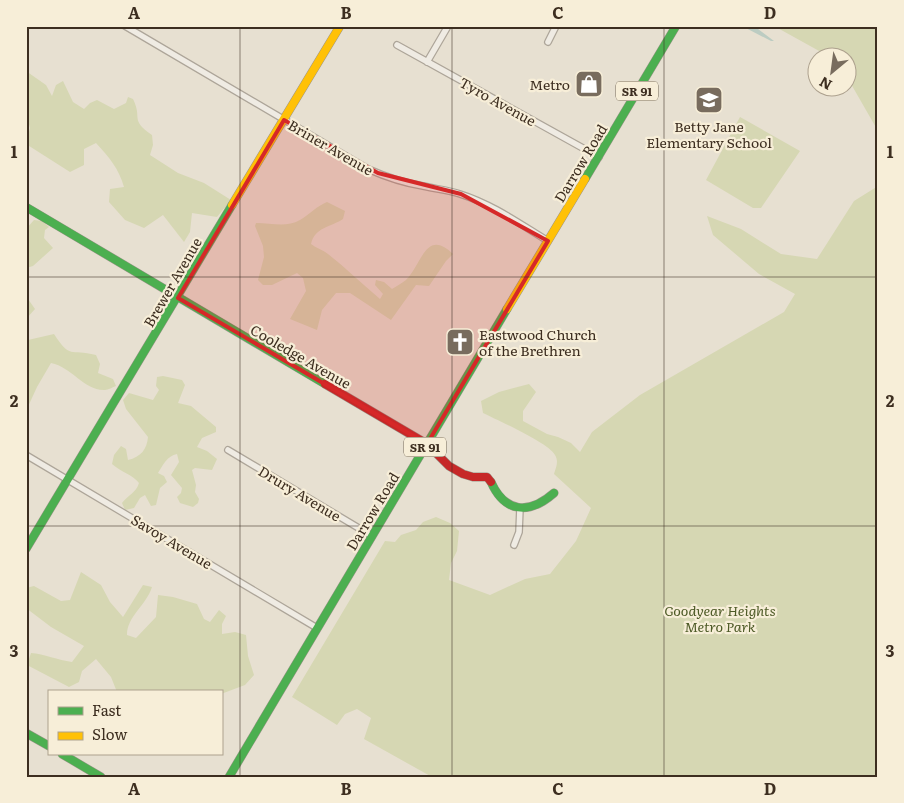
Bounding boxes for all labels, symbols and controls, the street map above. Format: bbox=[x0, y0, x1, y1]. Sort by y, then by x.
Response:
text: A bbox=[128, 0, 140, 24]
text: B bbox=[340, 0, 352, 24]
text: C bbox=[552, 0, 564, 24]
text: D bbox=[764, 0, 776, 24]
north arrow bbox=[806, 48, 856, 98]
shop icon: Metro bbox=[574, 69, 604, 99]
street label: Tyro Avenue bbox=[456, 72, 540, 130]
text: N bbox=[815, 73, 835, 96]
place label: Metro bbox=[529, 74, 570, 94]
road number: SR 91 bbox=[616, 82, 658, 100]
school or university icon: Betty Jane Elementary School bbox=[694, 85, 724, 115]
street label: Briner Avenue bbox=[285, 114, 377, 180]
place label: Betty Jane Elementary School bbox=[646, 116, 772, 152]
street label: Darrow Road bbox=[549, 120, 611, 206]
text: 1 bbox=[11, 139, 18, 163]
text: 1 bbox=[887, 139, 894, 163]
street label: Brewer Avenue bbox=[138, 234, 206, 330]
street label: Cooledge Avenue bbox=[247, 319, 355, 393]
place label: Eastwood Church of the Brethren bbox=[479, 324, 597, 360]
church icon: Eastwood Church of the Brethren bbox=[445, 327, 475, 357]
text: 2 bbox=[10, 388, 19, 412]
text: 2 bbox=[886, 388, 895, 412]
road number: SR 91 bbox=[404, 438, 446, 457]
street label: Drury Avenue bbox=[255, 461, 345, 525]
street label: Darrow Road bbox=[341, 468, 403, 554]
street label: Savoy Avenue bbox=[128, 509, 216, 573]
park label: Goodyear Heights Metro Park bbox=[664, 600, 776, 636]
text: 3 bbox=[10, 638, 19, 662]
text: 3 bbox=[886, 638, 895, 662]
legend bbox=[48, 690, 222, 756]
text: Fast bbox=[92, 698, 121, 721]
text: Slow bbox=[92, 722, 127, 745]
text: A bbox=[128, 776, 140, 800]
text: B bbox=[340, 776, 352, 800]
text: C bbox=[552, 776, 564, 800]
text: D bbox=[764, 776, 776, 800]

